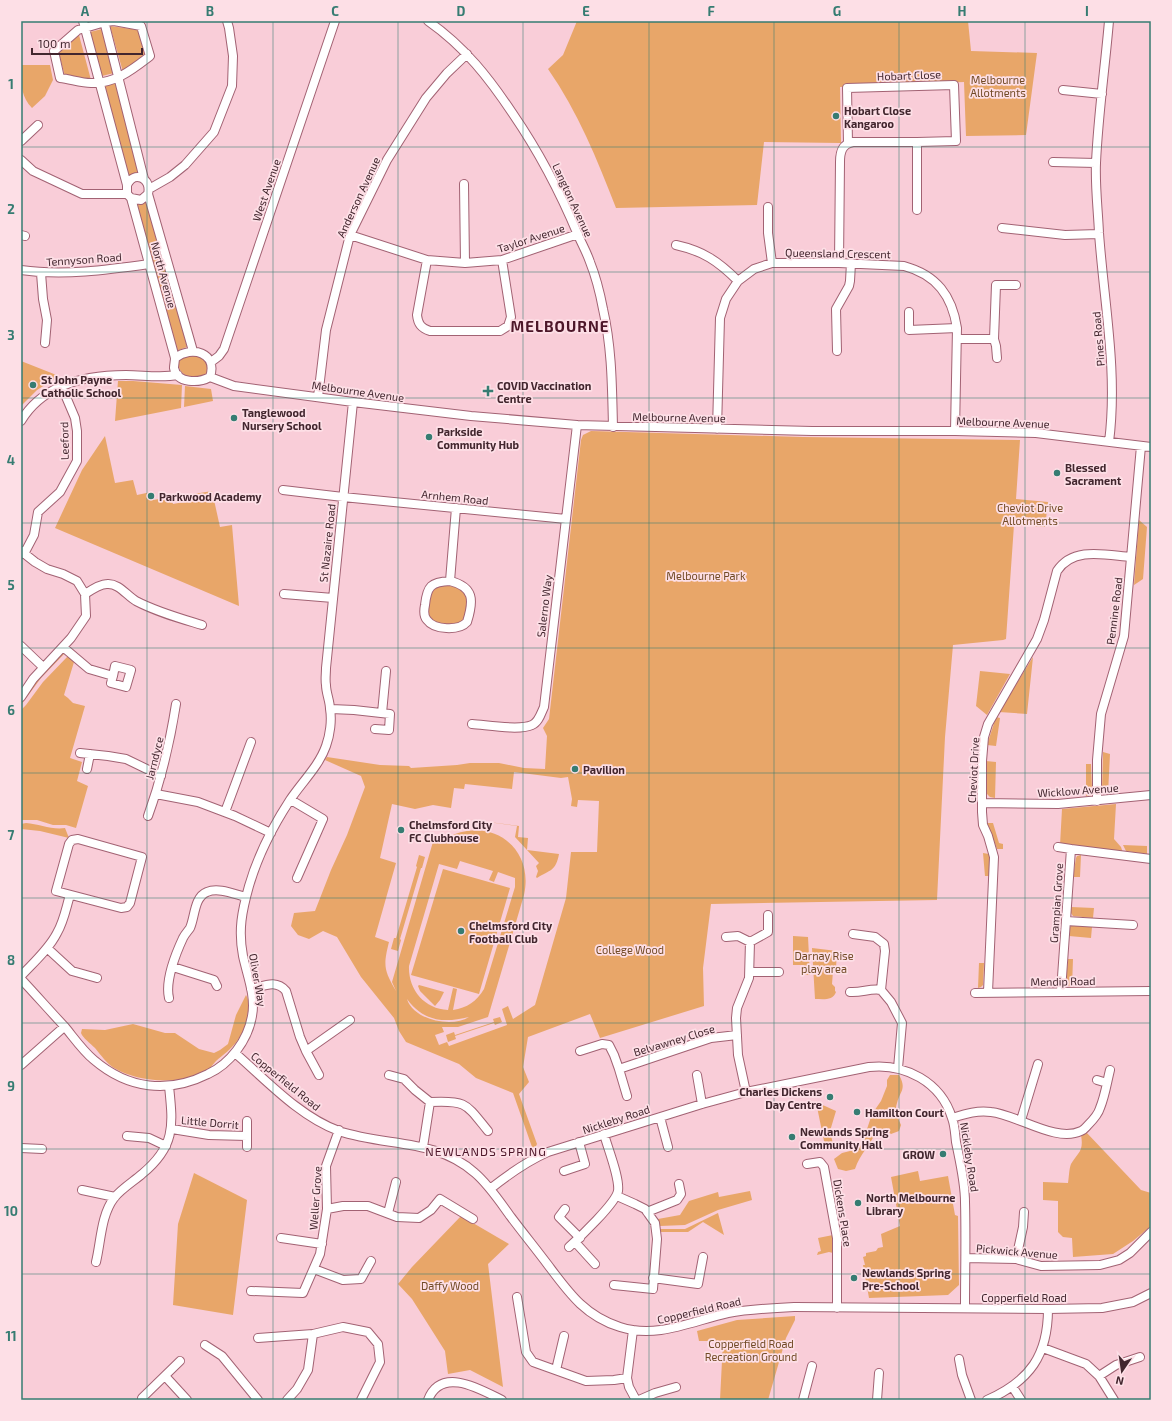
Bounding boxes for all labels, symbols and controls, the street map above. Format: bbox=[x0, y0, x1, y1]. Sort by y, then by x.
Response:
text: A bbox=[81, 3, 90, 19]
text: B bbox=[206, 3, 214, 19]
text: C bbox=[331, 3, 339, 19]
text: D bbox=[457, 3, 466, 19]
text: E bbox=[582, 3, 590, 19]
text: F bbox=[707, 3, 715, 19]
text: G bbox=[833, 3, 841, 19]
text: H bbox=[958, 3, 967, 19]
text: I bbox=[1085, 3, 1089, 19]
scale bar bbox=[32, 30, 142, 56]
text: 100 m bbox=[38, 36, 70, 50]
street label: Hobart Close bbox=[877, 67, 941, 83]
park label: Melbourne Allotments bbox=[970, 73, 1026, 99]
text: 1 bbox=[8, 76, 14, 92]
place label: Hobart Close Kangaroo bbox=[844, 104, 911, 130]
marker: Hobart Close Kangaroo bbox=[831, 111, 841, 121]
street label: Anderson Avenue bbox=[334, 155, 382, 239]
street label: West Avenue bbox=[249, 157, 283, 223]
street label: Langton Avenue bbox=[550, 161, 596, 239]
text: 2 bbox=[7, 201, 15, 217]
street label: Taylor Avenue bbox=[496, 221, 566, 255]
street label: North Avenue bbox=[149, 240, 179, 310]
street label: Queensland Crescent bbox=[785, 246, 891, 261]
street label: Tennyson Road bbox=[46, 250, 122, 268]
street label: Pines Road bbox=[1089, 311, 1107, 367]
district label: MELBOURNE bbox=[511, 317, 609, 335]
text: 3 bbox=[7, 327, 15, 343]
place label: St John Payne Catholic School bbox=[41, 373, 122, 399]
street label: Melbourne Avenue bbox=[311, 378, 405, 404]
place label: COVID Vaccination Centre bbox=[497, 379, 591, 405]
marker: St John Payne Catholic School bbox=[28, 380, 38, 390]
marker: COVID Vaccination Centre bbox=[482, 385, 494, 397]
place label: Tanglewood Nursery School bbox=[242, 406, 322, 433]
street label: Melbourne Avenue bbox=[632, 410, 726, 424]
marker: Tanglewood Nursery School bbox=[229, 413, 239, 423]
street label: Melbourne Avenue bbox=[956, 414, 1050, 430]
street label: Leeford bbox=[57, 422, 71, 460]
place label: Parkside Community Hub bbox=[437, 425, 520, 452]
marker: Parkside Community Hub bbox=[424, 432, 434, 442]
text: 4 bbox=[7, 452, 15, 468]
place label: Blessed Sacrament bbox=[1065, 461, 1122, 487]
marker: Blessed Sacrament bbox=[1052, 468, 1062, 478]
street label: Arnhem Road bbox=[421, 487, 489, 507]
place label: Parkwood Academy bbox=[159, 490, 262, 504]
marker: Parkwood Academy bbox=[146, 491, 156, 501]
park label: Cheviot Drive Allotments bbox=[997, 501, 1063, 527]
street label: St Nazaire Road bbox=[316, 503, 338, 583]
park label: Melbourne Park bbox=[666, 569, 746, 582]
street label: Salerno Way bbox=[534, 574, 554, 638]
street label: Pennine Road bbox=[1103, 576, 1125, 646]
text: 5 bbox=[7, 577, 15, 593]
text: 6 bbox=[7, 702, 15, 718]
street label: Jarndyce bbox=[142, 735, 166, 781]
street label: Cheviot Drive bbox=[965, 737, 981, 803]
place label: Pavilion bbox=[583, 763, 625, 776]
marker: Pavilion bbox=[570, 764, 580, 774]
street label: Wicklow Avenue bbox=[1037, 781, 1119, 799]
place label: Chelmsford City FC Clubhouse bbox=[409, 818, 493, 844]
marker: Chelmsford City FC Clubhouse bbox=[396, 825, 406, 835]
text: 7 bbox=[8, 827, 15, 843]
street label: Grampian Grove bbox=[1047, 863, 1065, 943]
place label: Chelmsford City Football Club bbox=[469, 919, 553, 945]
marker: Chelmsford City Football Club bbox=[456, 926, 466, 936]
park label: College Wood bbox=[596, 943, 664, 956]
park label: Darnay Rise play area bbox=[794, 949, 854, 975]
text: 8 bbox=[7, 952, 15, 968]
street label: Oliver Way bbox=[247, 952, 269, 1008]
street label: Mendip Road bbox=[1030, 974, 1096, 988]
street label: Belvawney Close bbox=[632, 1021, 716, 1059]
street label: Copperfield Road bbox=[249, 1049, 323, 1113]
text: 9 bbox=[7, 1078, 15, 1094]
place label: Charles Dickens Day Centre bbox=[739, 1085, 822, 1112]
marker: Charles Dickens Day Centre bbox=[825, 1092, 835, 1102]
street label: Nickleby Road bbox=[581, 1102, 651, 1136]
place label: Hamilton Court bbox=[865, 1106, 944, 1119]
marker: Hamilton Court bbox=[852, 1107, 862, 1117]
street label: Little Dorrit bbox=[181, 1113, 239, 1131]
street label: Nickleby Road bbox=[958, 1121, 982, 1193]
place label: Newlands Spring Community Hall bbox=[800, 1125, 889, 1152]
marker: Newlands Spring Community Hall bbox=[787, 1132, 797, 1142]
district label: NEWLANDS SPRING bbox=[425, 1144, 547, 1158]
place label: GROW bbox=[903, 1148, 935, 1161]
marker: GROW bbox=[938, 1149, 948, 1159]
street label: Weller Grove bbox=[306, 1165, 324, 1231]
street label: Dickens Place bbox=[831, 1178, 855, 1248]
place label: North Melbourne Library bbox=[866, 1191, 956, 1218]
marker: North Melbourne Library bbox=[853, 1198, 863, 1208]
text: 10 bbox=[4, 1203, 18, 1219]
street label: Pickwick Avenue bbox=[976, 1241, 1058, 1261]
place label: Newlands Spring Pre-School bbox=[862, 1266, 951, 1292]
marker: Newlands Spring Pre-School bbox=[849, 1273, 859, 1283]
park label: Daffy Wood bbox=[421, 1279, 479, 1292]
street label: Copperfield Road bbox=[981, 1291, 1067, 1304]
street label: Copperfield Road bbox=[656, 1294, 742, 1326]
text: 11 bbox=[5, 1328, 17, 1344]
park label: Copperfield Road Recreation Ground bbox=[705, 1337, 797, 1363]
north arrow bbox=[1102, 1351, 1142, 1391]
text: N bbox=[1114, 1374, 1125, 1388]

